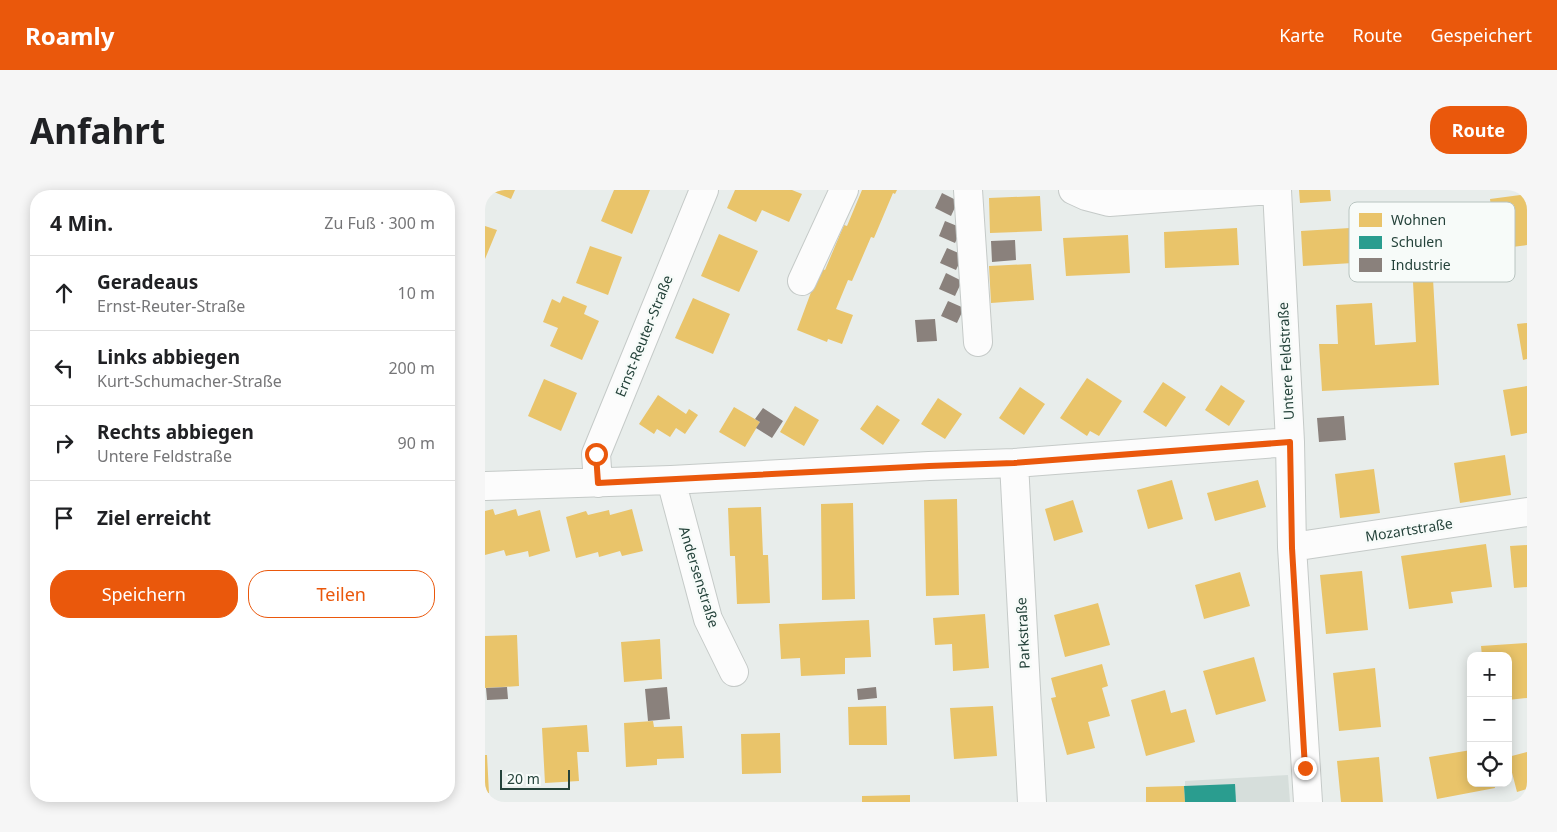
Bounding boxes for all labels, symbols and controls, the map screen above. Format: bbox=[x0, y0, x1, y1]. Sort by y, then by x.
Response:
text: Roamly bbox=[25, 19, 114, 52]
text: Karte bbox=[1279, 23, 1325, 47]
text: Route bbox=[1353, 23, 1402, 47]
text: Gespeichert bbox=[1430, 23, 1532, 47]
button: Route bbox=[1430, 106, 1527, 154]
text: Anfahrt bbox=[30, 107, 165, 154]
legend bbox=[1349, 202, 1515, 282]
text: 4 Min. bbox=[50, 209, 113, 237]
text: Wohnen bbox=[1391, 210, 1446, 229]
text: Zu Fuß · 300 m bbox=[324, 212, 435, 234]
text: Schulen bbox=[1391, 232, 1443, 251]
text: Industrie bbox=[1391, 255, 1451, 274]
text: Geradeaus bbox=[97, 269, 198, 295]
street label: Ernst-Reuter-Straße bbox=[610, 272, 677, 400]
icon: ahead bbox=[50, 279, 78, 307]
text: 10 m bbox=[398, 282, 435, 304]
text: Ernst-Reuter-Straße bbox=[97, 295, 245, 317]
street label: Untere Feldstraße bbox=[1273, 301, 1298, 420]
text: Links abbiegen bbox=[97, 344, 240, 370]
icon: left bbox=[50, 354, 78, 382]
text: 200 m bbox=[388, 357, 435, 379]
text: Kurt-Schumacher-Straße bbox=[97, 370, 282, 392]
text: Rechts abbiegen bbox=[97, 419, 254, 445]
icon: right bbox=[50, 429, 78, 457]
text: 90 m bbox=[398, 432, 435, 454]
route start bbox=[585, 443, 608, 466]
text: Untere Feldstraße bbox=[97, 445, 232, 467]
icon: arrive bbox=[50, 504, 78, 532]
text: Ziel erreicht bbox=[97, 505, 211, 531]
street label: Mozartstraße bbox=[1364, 513, 1454, 546]
street label: Andersenstraße bbox=[675, 524, 724, 630]
button: Speichern bbox=[50, 570, 238, 618]
button: Teilen bbox=[248, 570, 435, 618]
street label: Parkstraße bbox=[1011, 597, 1034, 669]
map controls bbox=[1467, 652, 1512, 787]
button: + bbox=[1467, 652, 1512, 697]
button: − bbox=[1467, 697, 1512, 742]
button: locate bbox=[1467, 742, 1512, 787]
route end bbox=[1294, 757, 1317, 780]
scale bar bbox=[500, 767, 570, 790]
text: 20 m bbox=[507, 769, 540, 788]

